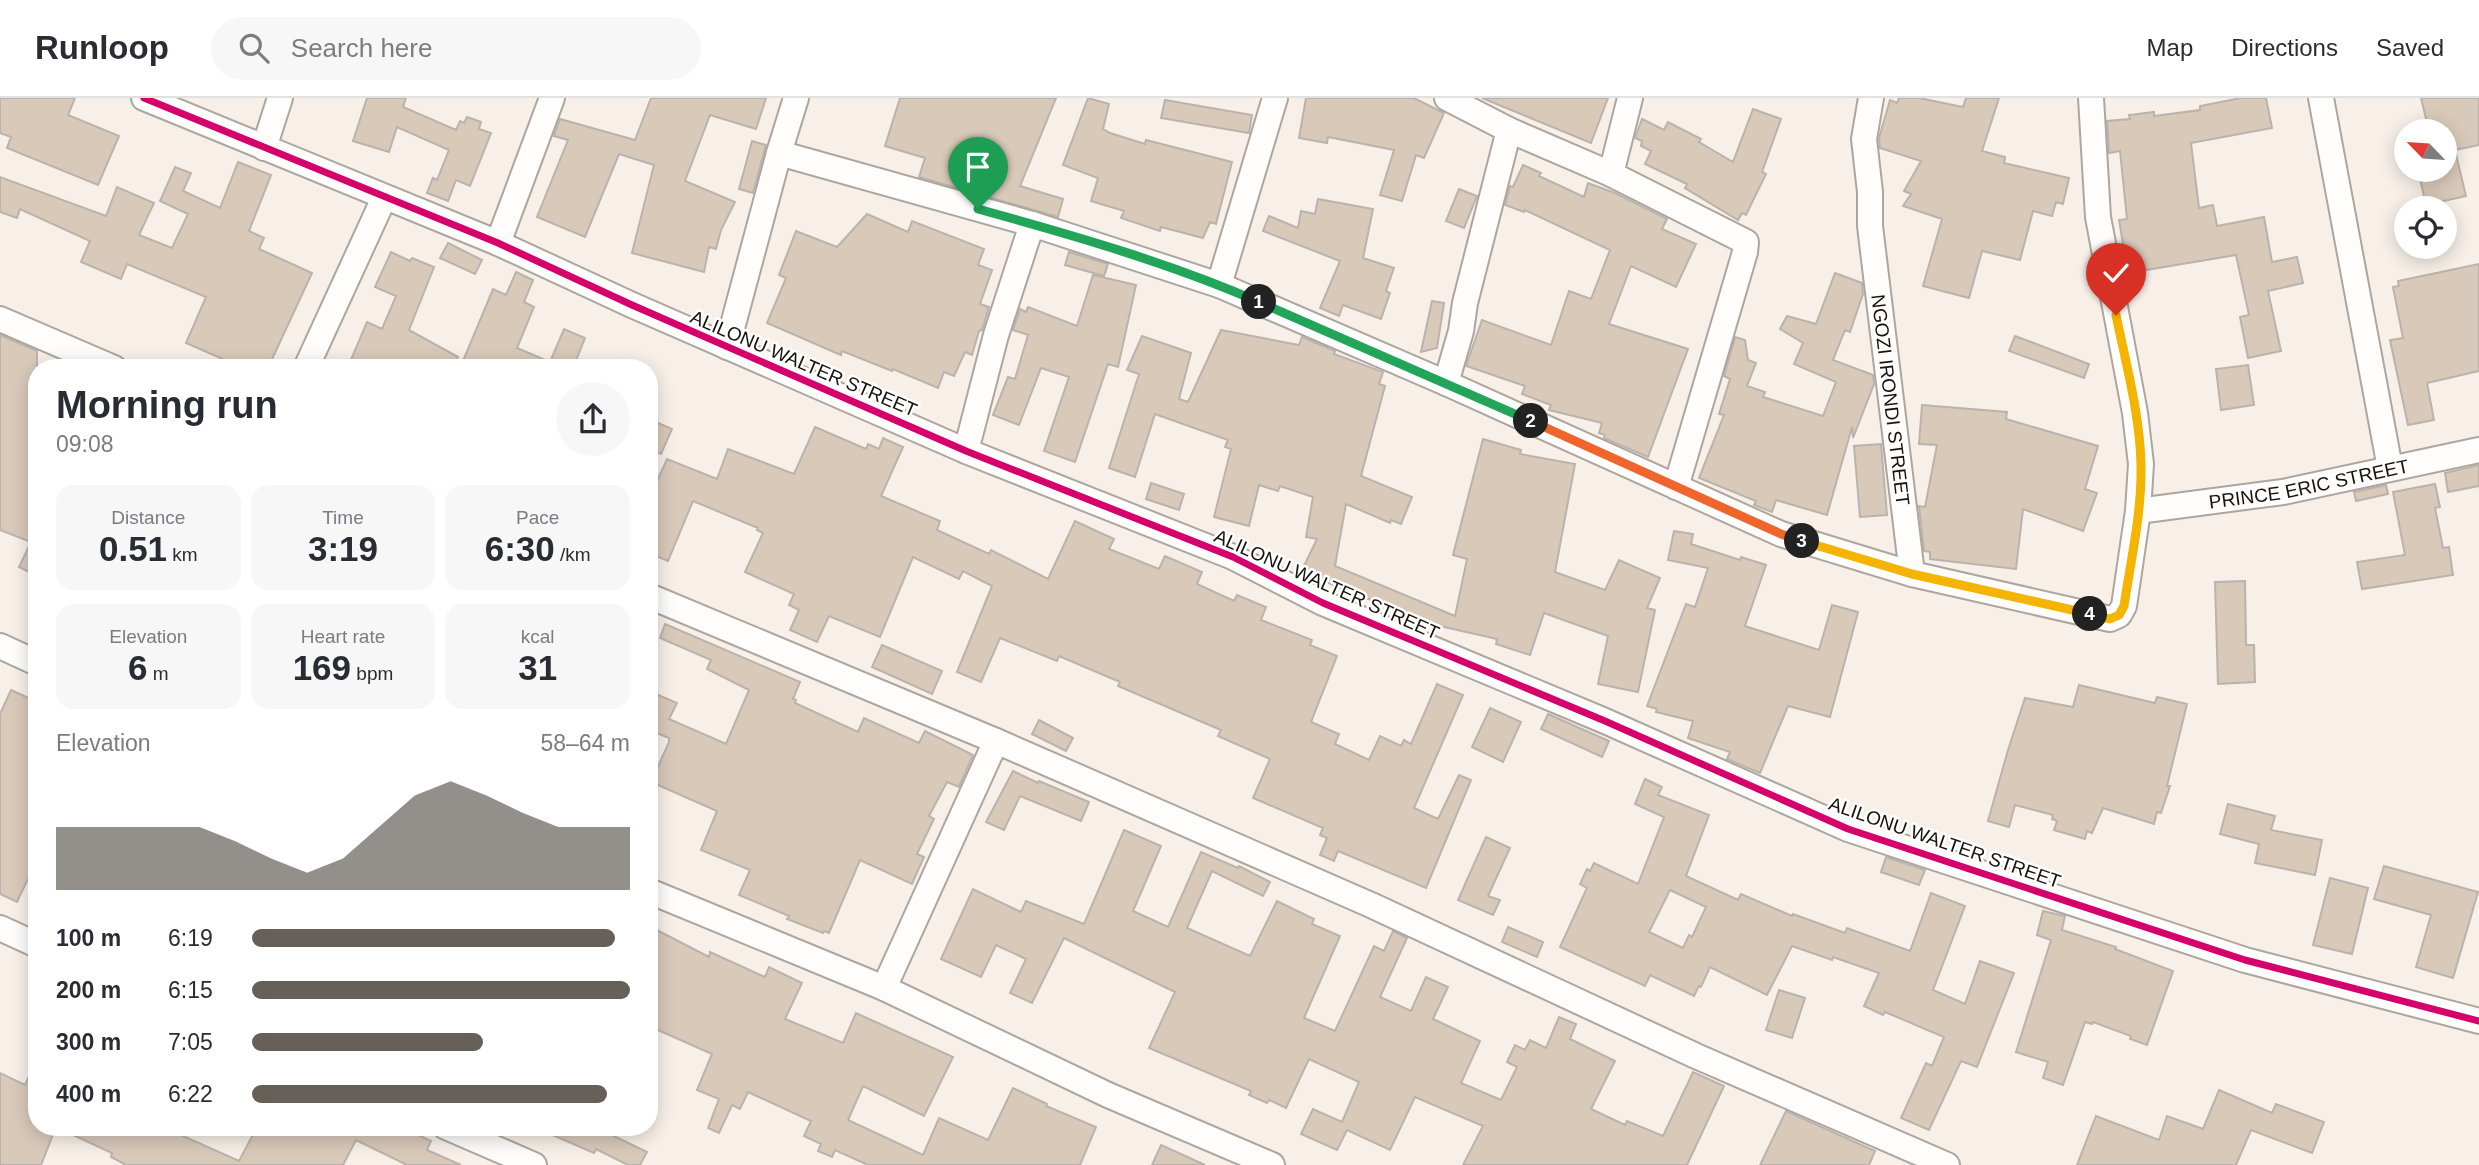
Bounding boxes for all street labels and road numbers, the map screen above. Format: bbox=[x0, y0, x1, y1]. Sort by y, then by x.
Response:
street label: NGOZI IRONDI STREET bbox=[1867, 293, 1914, 507]
street label: ALILONU WALTER STREET bbox=[687, 306, 921, 421]
street label: PRINCE ERIC STREET bbox=[2208, 455, 2411, 513]
street label: ALILONU WALTER STREET bbox=[1211, 525, 1443, 644]
street label: ALILONU WALTER STREET bbox=[1826, 793, 2064, 892]

